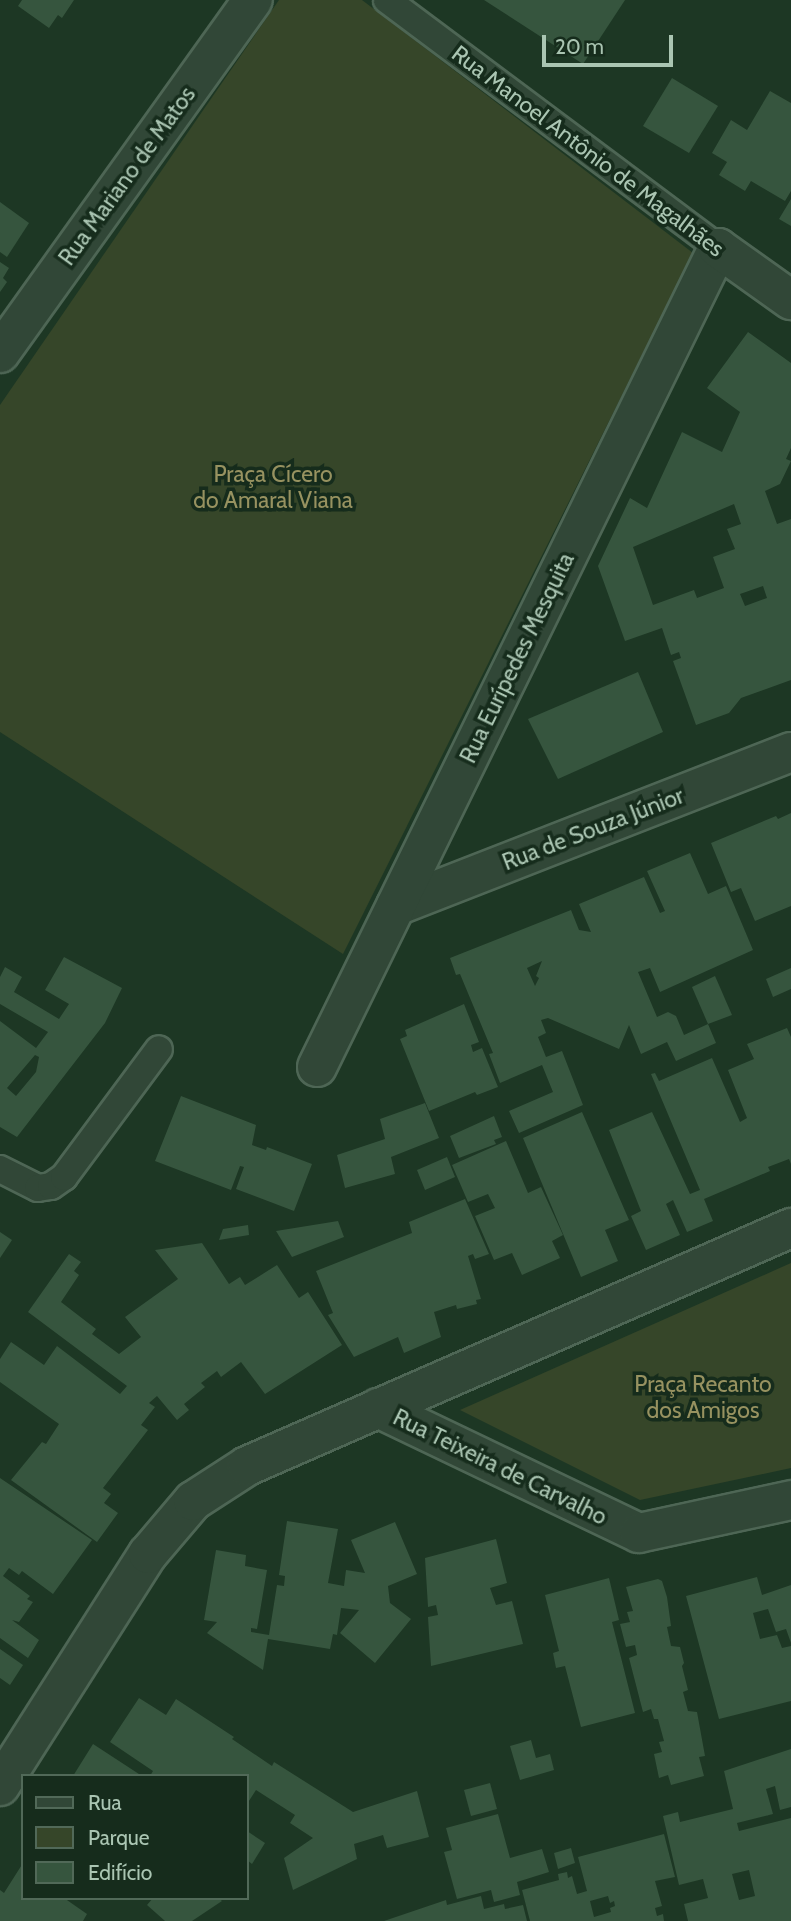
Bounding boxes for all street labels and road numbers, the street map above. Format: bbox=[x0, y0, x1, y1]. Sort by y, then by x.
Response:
street label: Rua Manoel Antônio de Magalhães bbox=[446, 39, 730, 263]
street label: Rua Mariano de Matos bbox=[53, 81, 201, 271]
street label: Rua Eurípedes Mesquita bbox=[454, 548, 580, 768]
street label: Rua de Souza Júnior bbox=[498, 782, 688, 876]
street label: Rua Teixeira de Carvalho bbox=[389, 1403, 611, 1531]

